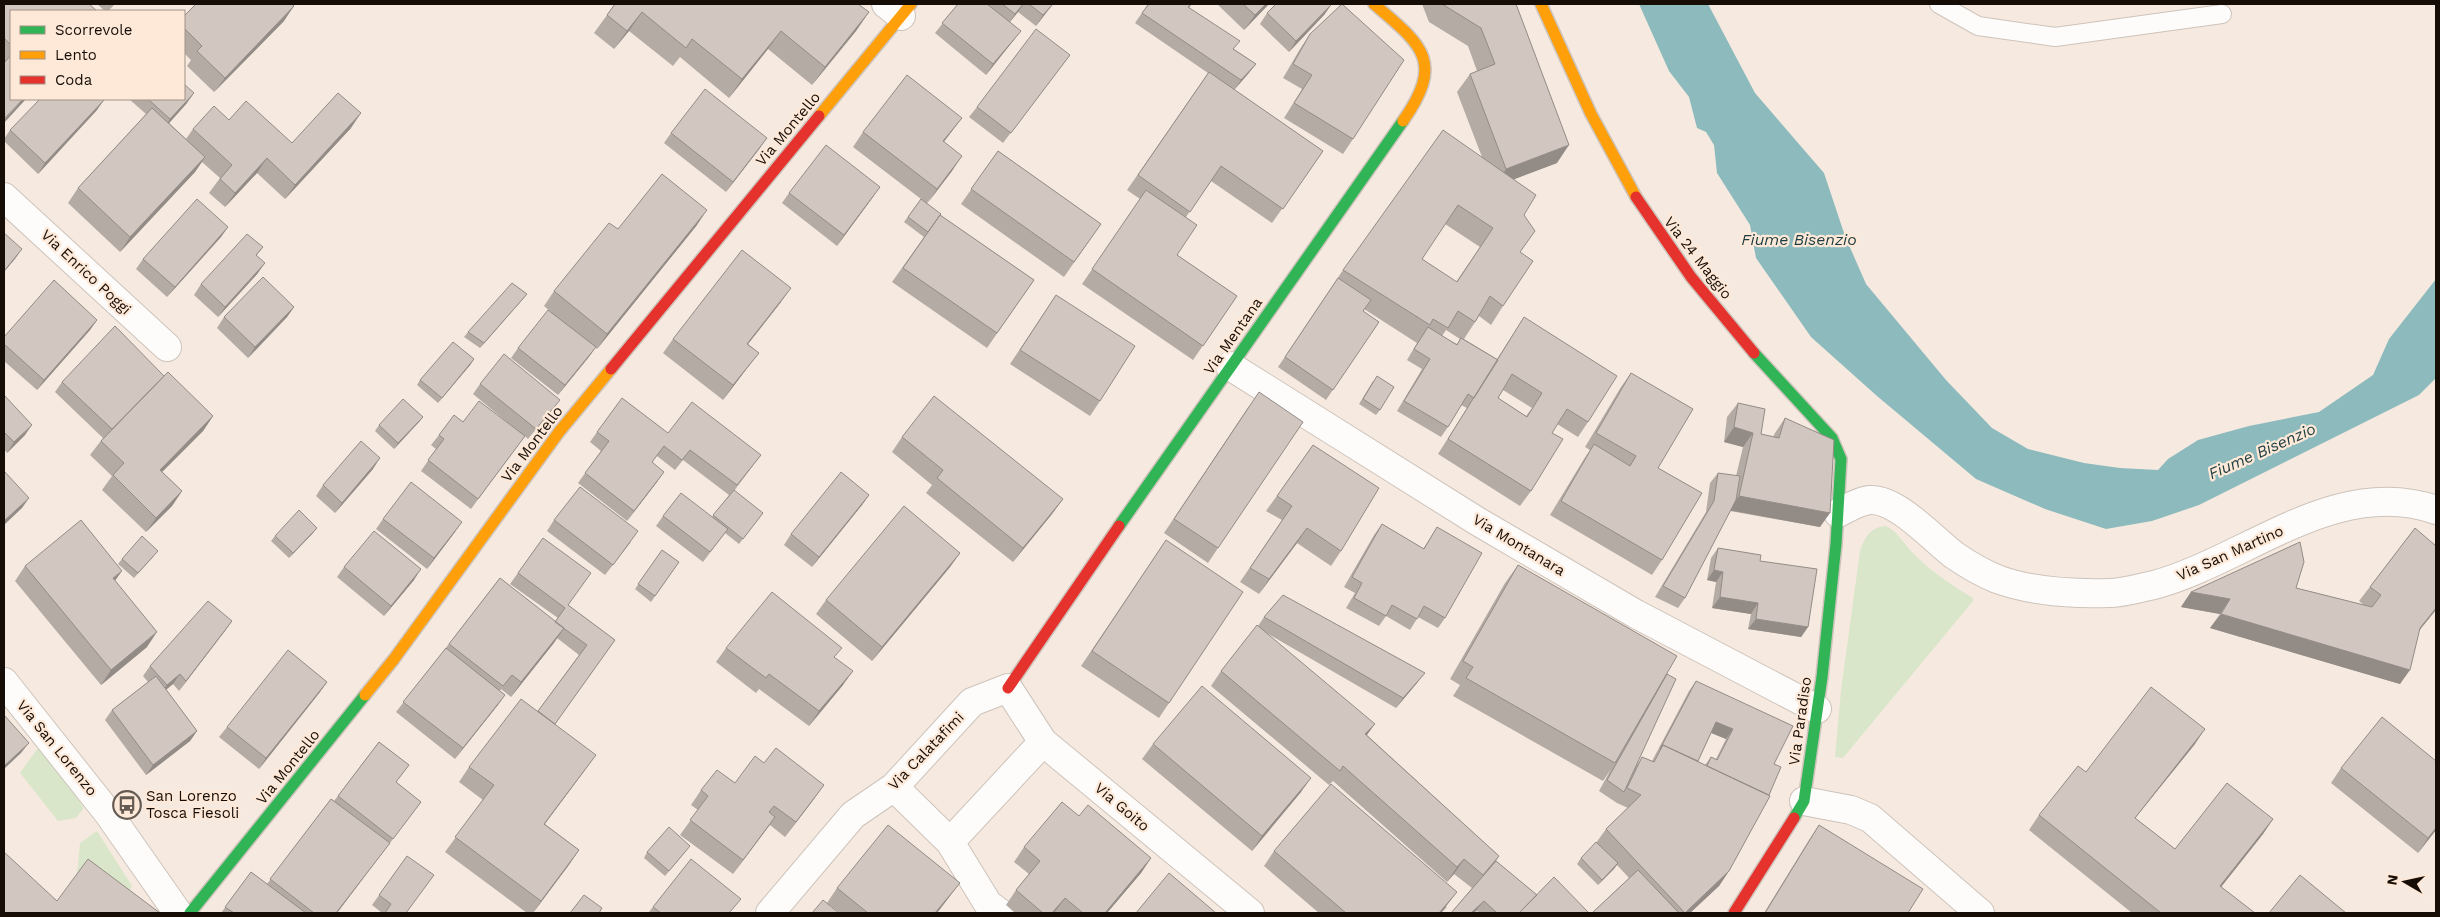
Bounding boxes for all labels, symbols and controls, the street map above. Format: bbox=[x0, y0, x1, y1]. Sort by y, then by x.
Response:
legend bbox=[10, 10, 185, 100]
text: Scorrevole bbox=[55, 21, 133, 39]
text: Lento bbox=[55, 46, 97, 64]
text: Coda bbox=[55, 71, 93, 89]
street label: Via Montello bbox=[752, 88, 824, 170]
street label: Via 24 Maggio bbox=[1660, 213, 1736, 303]
street label: Via Enrico Poggi bbox=[37, 226, 135, 318]
water label: Fiume Bisenzio bbox=[1741, 230, 1857, 249]
street label: Via Mentana bbox=[1200, 294, 1266, 378]
street label: Via Montello bbox=[497, 402, 567, 486]
water label: Fiume Bisenzio bbox=[2205, 419, 2319, 483]
street label: Via Montanara bbox=[1469, 510, 1569, 580]
street label: Via San Martino bbox=[2174, 521, 2286, 585]
street label: Via Paradiso bbox=[1785, 676, 1815, 766]
street label: Via San Lorenzo bbox=[13, 697, 101, 799]
street label: Via Calatafimi bbox=[884, 708, 968, 794]
street label: Via Montello bbox=[252, 726, 324, 808]
street label: Via Goito bbox=[1091, 779, 1153, 835]
place label: San Lorenzo Tosca Fiesoli bbox=[146, 787, 239, 822]
bus stop icon: San Lorenzo Tosca Fiesoli bbox=[112, 790, 142, 820]
north arrow bbox=[2380, 857, 2430, 907]
text: N bbox=[2383, 874, 2401, 886]

